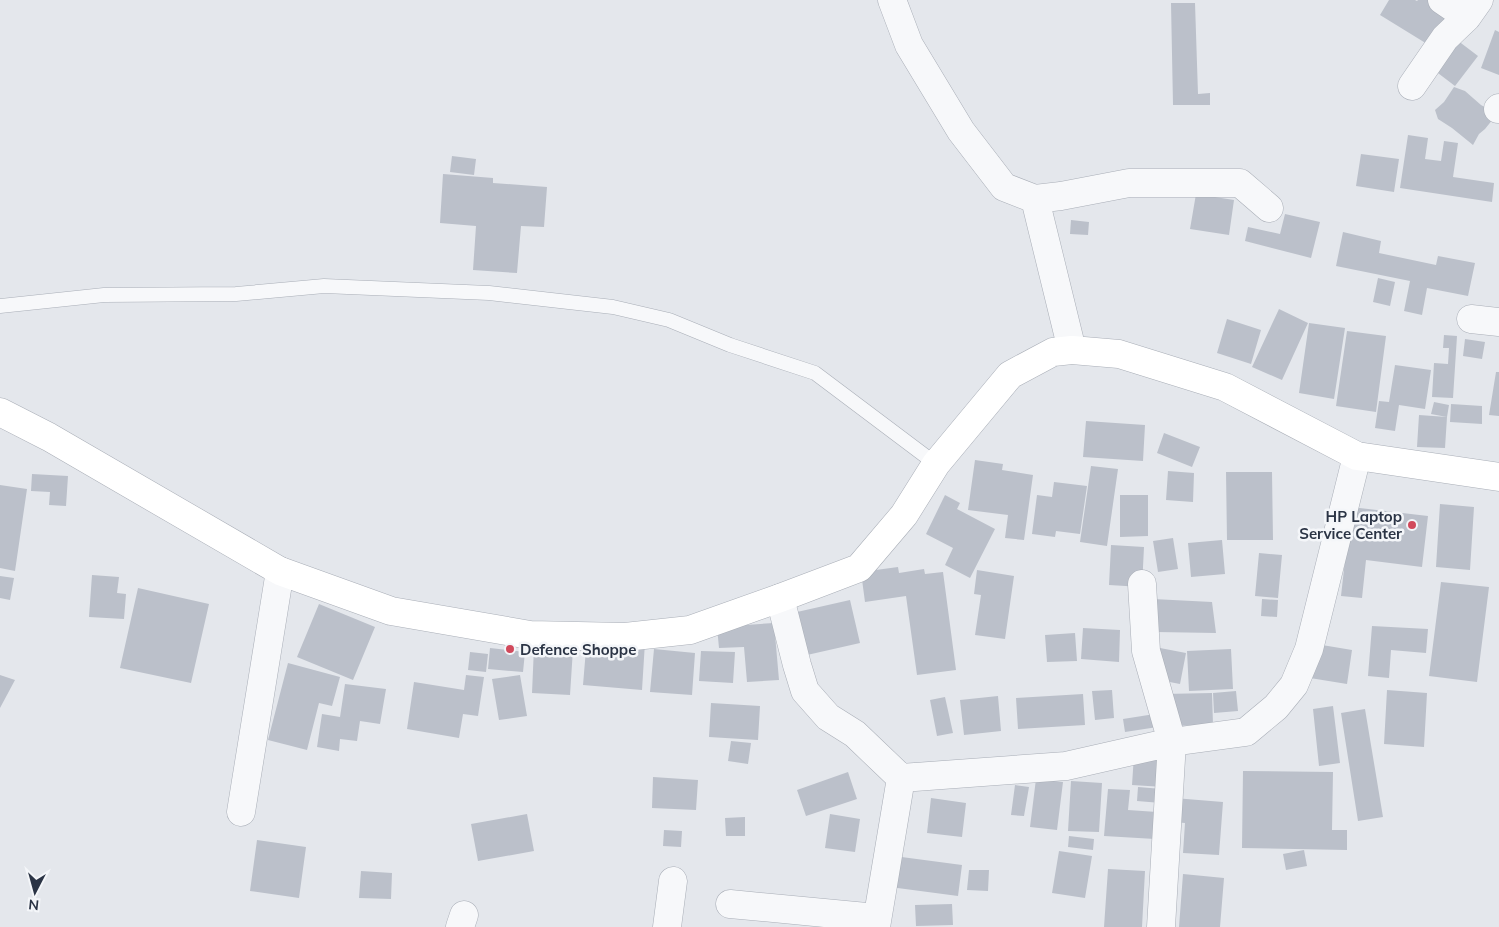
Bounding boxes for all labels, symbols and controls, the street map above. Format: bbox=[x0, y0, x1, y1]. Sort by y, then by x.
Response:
place label: HP Laptop Service Center bbox=[1299, 507, 1402, 543]
marker: HP Laptop Service Center bbox=[1406, 519, 1418, 531]
place label: Defence Shoppe bbox=[520, 640, 636, 659]
marker: Defence Shoppe bbox=[504, 643, 516, 655]
north arrow bbox=[10, 867, 60, 917]
text: N bbox=[27, 895, 40, 914]

